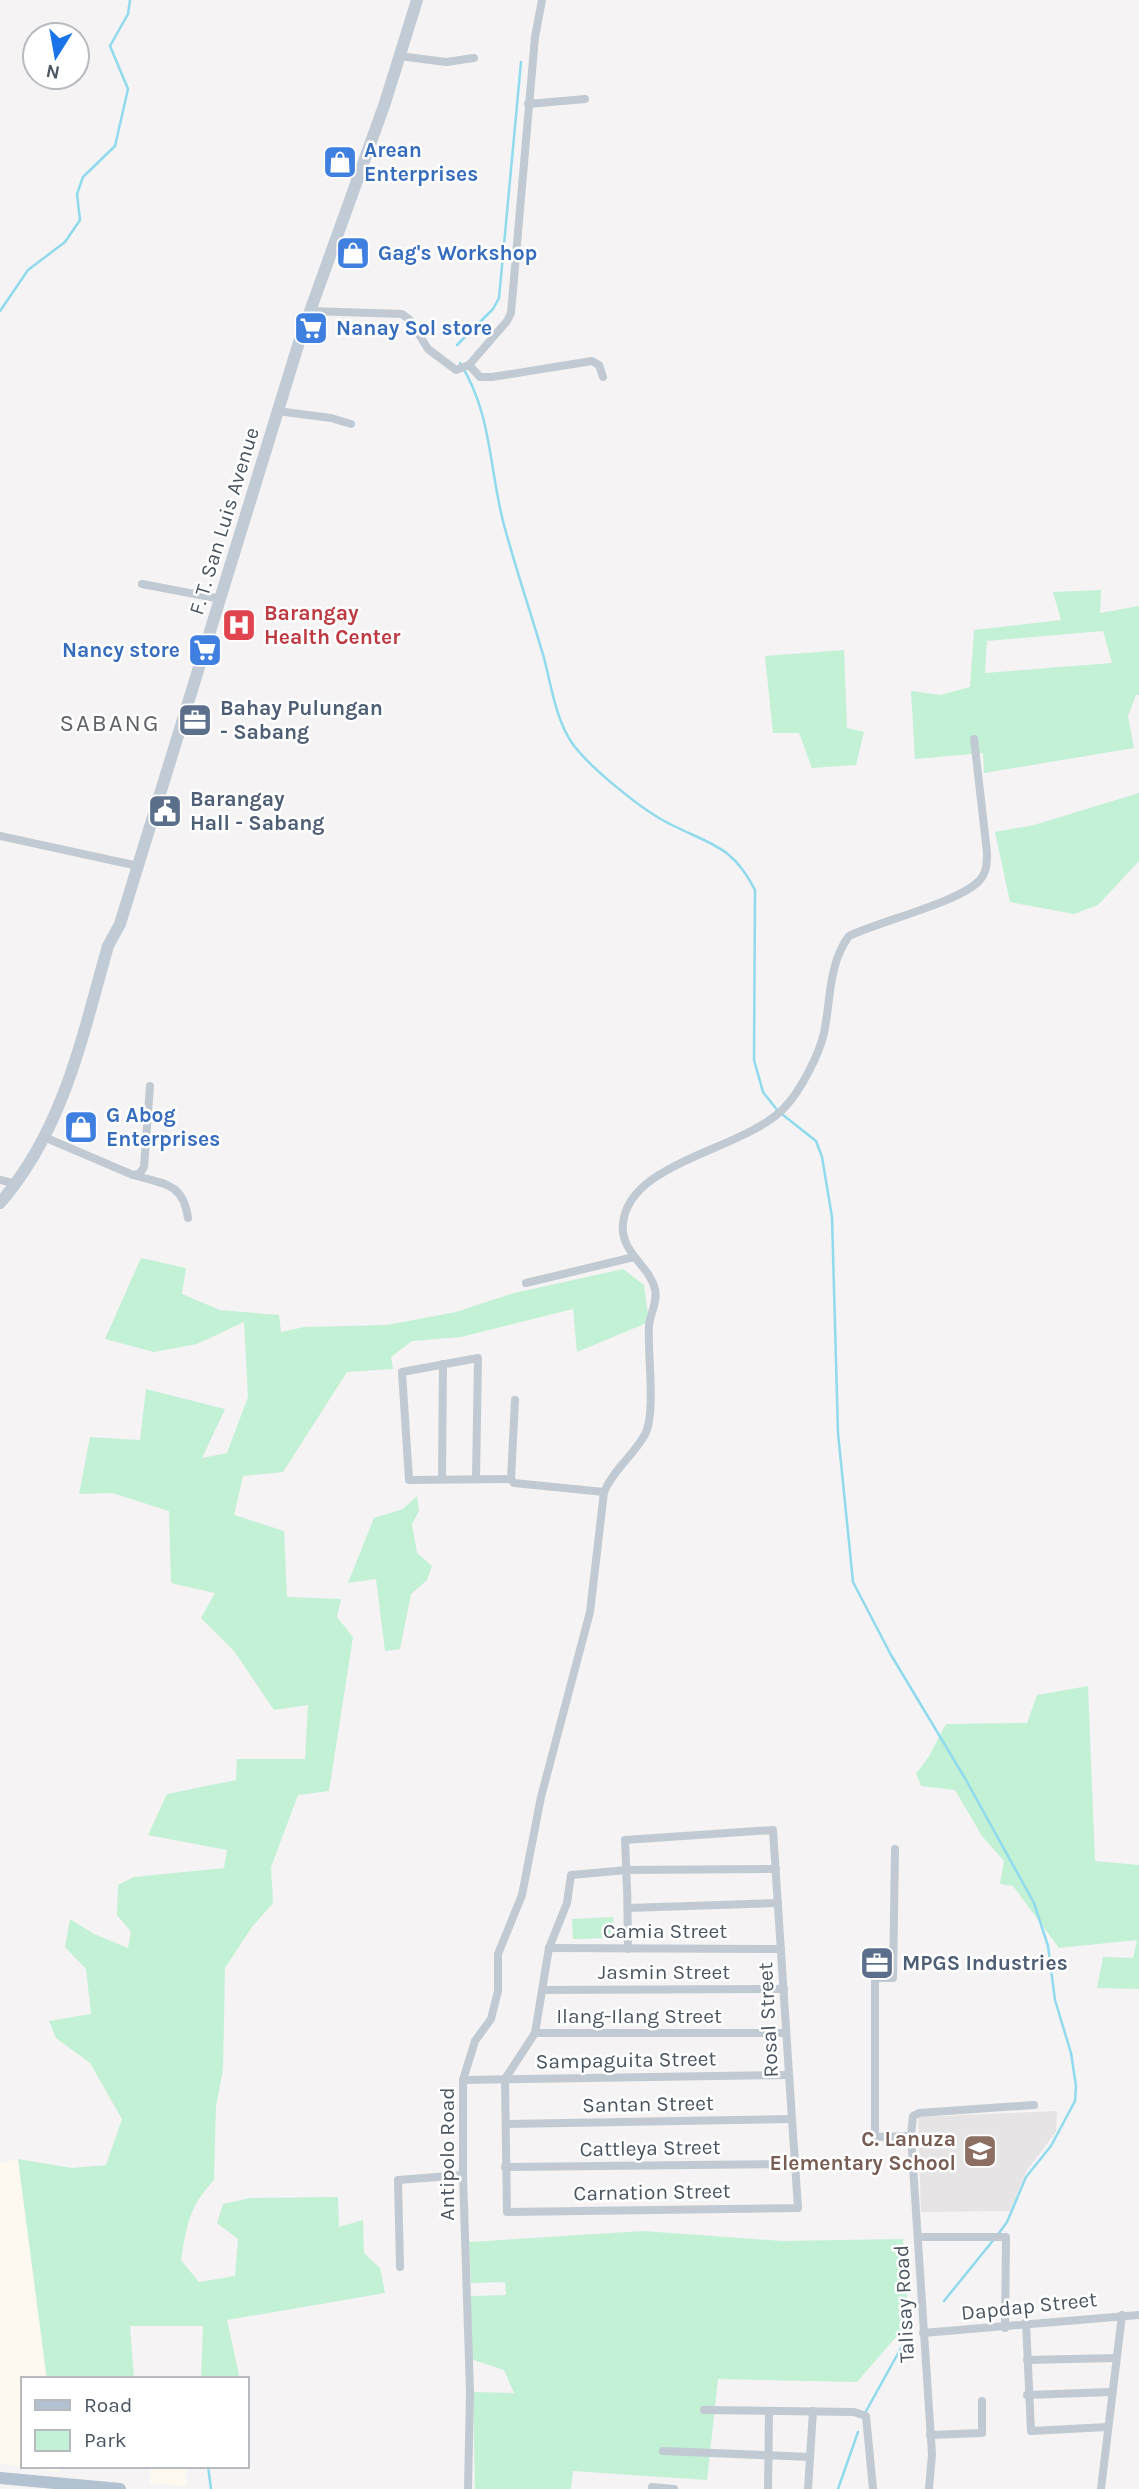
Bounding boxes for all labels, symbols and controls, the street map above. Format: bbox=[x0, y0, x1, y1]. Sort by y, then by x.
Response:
north arrow bbox=[21, 21, 91, 91]
text: N bbox=[44, 60, 62, 84]
place label: Arean Enterprises bbox=[364, 138, 478, 186]
shop icon: Arean Enterprises bbox=[321, 143, 359, 181]
shop icon: Gag's Workshop bbox=[334, 234, 372, 272]
place label: Gag's Workshop bbox=[378, 241, 537, 265]
supermarket icon: Nanay Sol store bbox=[292, 309, 330, 347]
place label: Nanay Sol store bbox=[336, 316, 492, 340]
street label: F. T. San Luis Avenue bbox=[184, 424, 264, 618]
place label: Barangay Health Center bbox=[264, 601, 401, 649]
hospital icon: Barangay Health Center bbox=[220, 606, 258, 644]
supermarket icon: Nancy store bbox=[186, 631, 224, 669]
place label: Nancy store bbox=[62, 638, 180, 662]
place label: Bahay Pulungan - Sabang bbox=[220, 696, 383, 744]
office icon: Bahay Pulungan - Sabang bbox=[176, 701, 214, 739]
district label: SABANG bbox=[60, 709, 160, 737]
place label: Barangay Hall - Sabang bbox=[190, 787, 325, 835]
public building icon: Barangay Hall - Sabang bbox=[146, 792, 184, 830]
place label: G Abog Enterprises bbox=[106, 1103, 220, 1151]
shop icon: G Abog Enterprises bbox=[62, 1108, 100, 1146]
street label: Camia Street bbox=[603, 1919, 727, 1943]
office icon: MPGS Industries bbox=[858, 1944, 896, 1982]
place label: MPGS Industries bbox=[902, 1951, 1068, 1975]
street label: Jasmin Street bbox=[598, 1960, 730, 1984]
street label: Rosal Street bbox=[753, 1962, 783, 2078]
street label: Ilang-Ilang Street bbox=[556, 2004, 722, 2028]
street label: Sampaguita Street bbox=[535, 2046, 717, 2074]
street label: Antipolo Road bbox=[435, 2087, 459, 2221]
street label: Santan Street bbox=[582, 2091, 714, 2117]
place label: C. Lanuza Elementary School bbox=[770, 2127, 956, 2175]
school or university icon: C. Lanuza Elementary School bbox=[961, 2132, 999, 2170]
street label: Cattleya Street bbox=[579, 2135, 721, 2161]
street label: Carnation Street bbox=[573, 2179, 731, 2205]
street label: Talisay Road bbox=[889, 2244, 919, 2364]
street label: Dapdap Street bbox=[960, 2287, 1098, 2325]
legend bbox=[21, 2377, 248, 2468]
text: Road bbox=[84, 2393, 132, 2417]
text: Park bbox=[84, 2428, 127, 2452]

